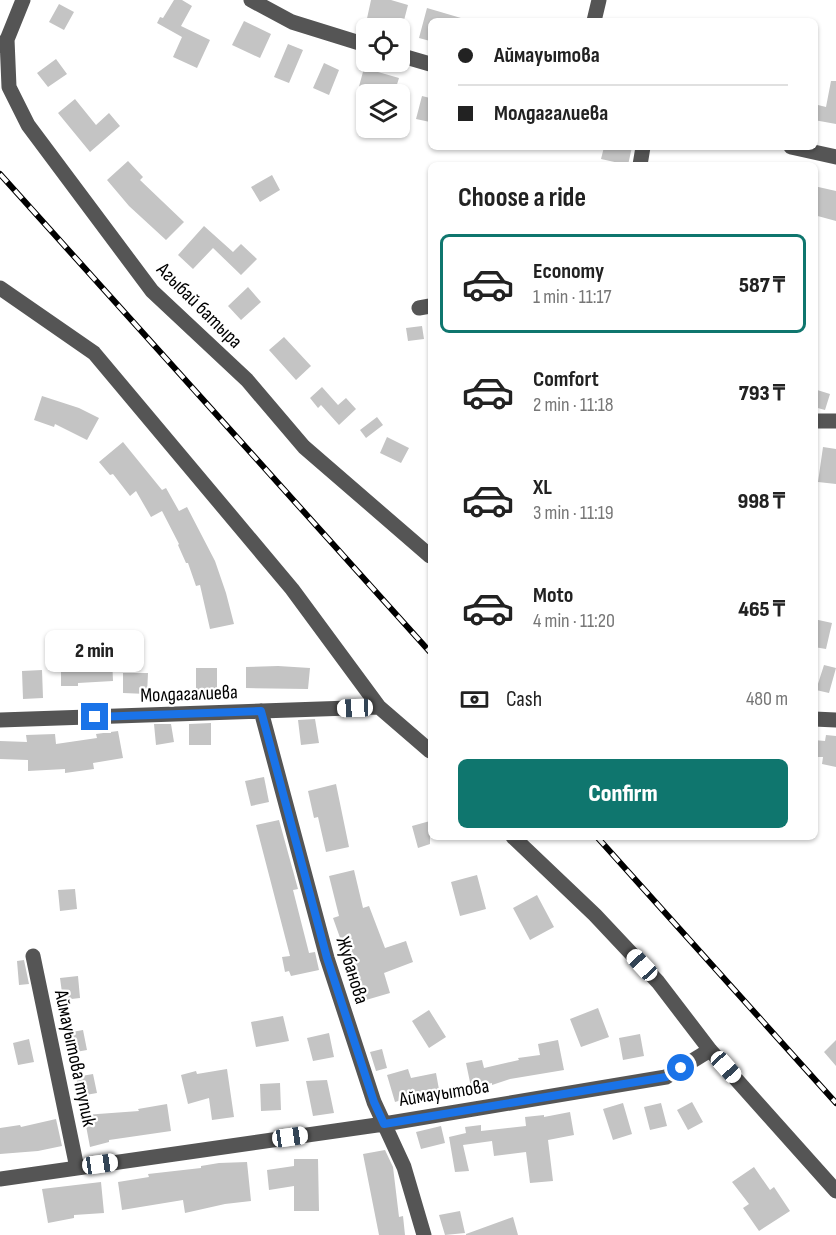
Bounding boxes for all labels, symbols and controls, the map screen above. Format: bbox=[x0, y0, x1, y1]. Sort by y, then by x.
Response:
map controls bbox=[356, 18, 410, 138]
button: locate bbox=[356, 18, 410, 72]
text: Аймауытова bbox=[494, 42, 600, 69]
button: layers bbox=[356, 84, 410, 138]
text: Молдагалиева bbox=[494, 100, 608, 127]
text: Choose a ride bbox=[458, 182, 586, 214]
street label: Агыбай батыра bbox=[151, 257, 247, 354]
icon: car bbox=[461, 257, 515, 311]
text: Economy bbox=[533, 258, 604, 285]
text: 587 ₸ bbox=[739, 272, 785, 299]
text: 1 min · 11:17 bbox=[533, 285, 611, 309]
icon: car bbox=[461, 365, 515, 419]
text: Comfort bbox=[533, 366, 599, 393]
text: 793 ₸ bbox=[739, 380, 785, 407]
text: 2 min · 11:18 bbox=[533, 393, 613, 417]
icon: car bbox=[461, 473, 515, 527]
text: XL bbox=[533, 474, 552, 501]
text: 998 ₸ bbox=[737, 488, 785, 515]
text: 3 min · 11:19 bbox=[533, 501, 614, 525]
icon: car bbox=[461, 581, 515, 635]
text: Moto bbox=[533, 582, 573, 609]
text: 465 ₸ bbox=[738, 596, 785, 623]
text: 4 min · 11:20 bbox=[533, 609, 615, 633]
callout: 2 min bbox=[46, 630, 144, 672]
text: 2 min bbox=[75, 639, 114, 663]
street label: Молдагалиева bbox=[140, 680, 238, 708]
icon: cash bbox=[458, 683, 491, 716]
text: Cash bbox=[506, 686, 542, 713]
text: 480 m bbox=[746, 687, 788, 711]
car bbox=[337, 698, 373, 718]
route end bbox=[81, 703, 108, 730]
button: Confirm bbox=[458, 759, 788, 828]
street label: Жубанова bbox=[330, 934, 374, 1007]
car bbox=[623, 946, 661, 984]
street label: Аймауытова тупик bbox=[49, 987, 101, 1129]
car bbox=[707, 1048, 745, 1086]
route start bbox=[667, 1054, 694, 1081]
street label: Аймауытова bbox=[397, 1074, 491, 1112]
car bbox=[271, 1126, 309, 1148]
car bbox=[81, 1153, 119, 1175]

